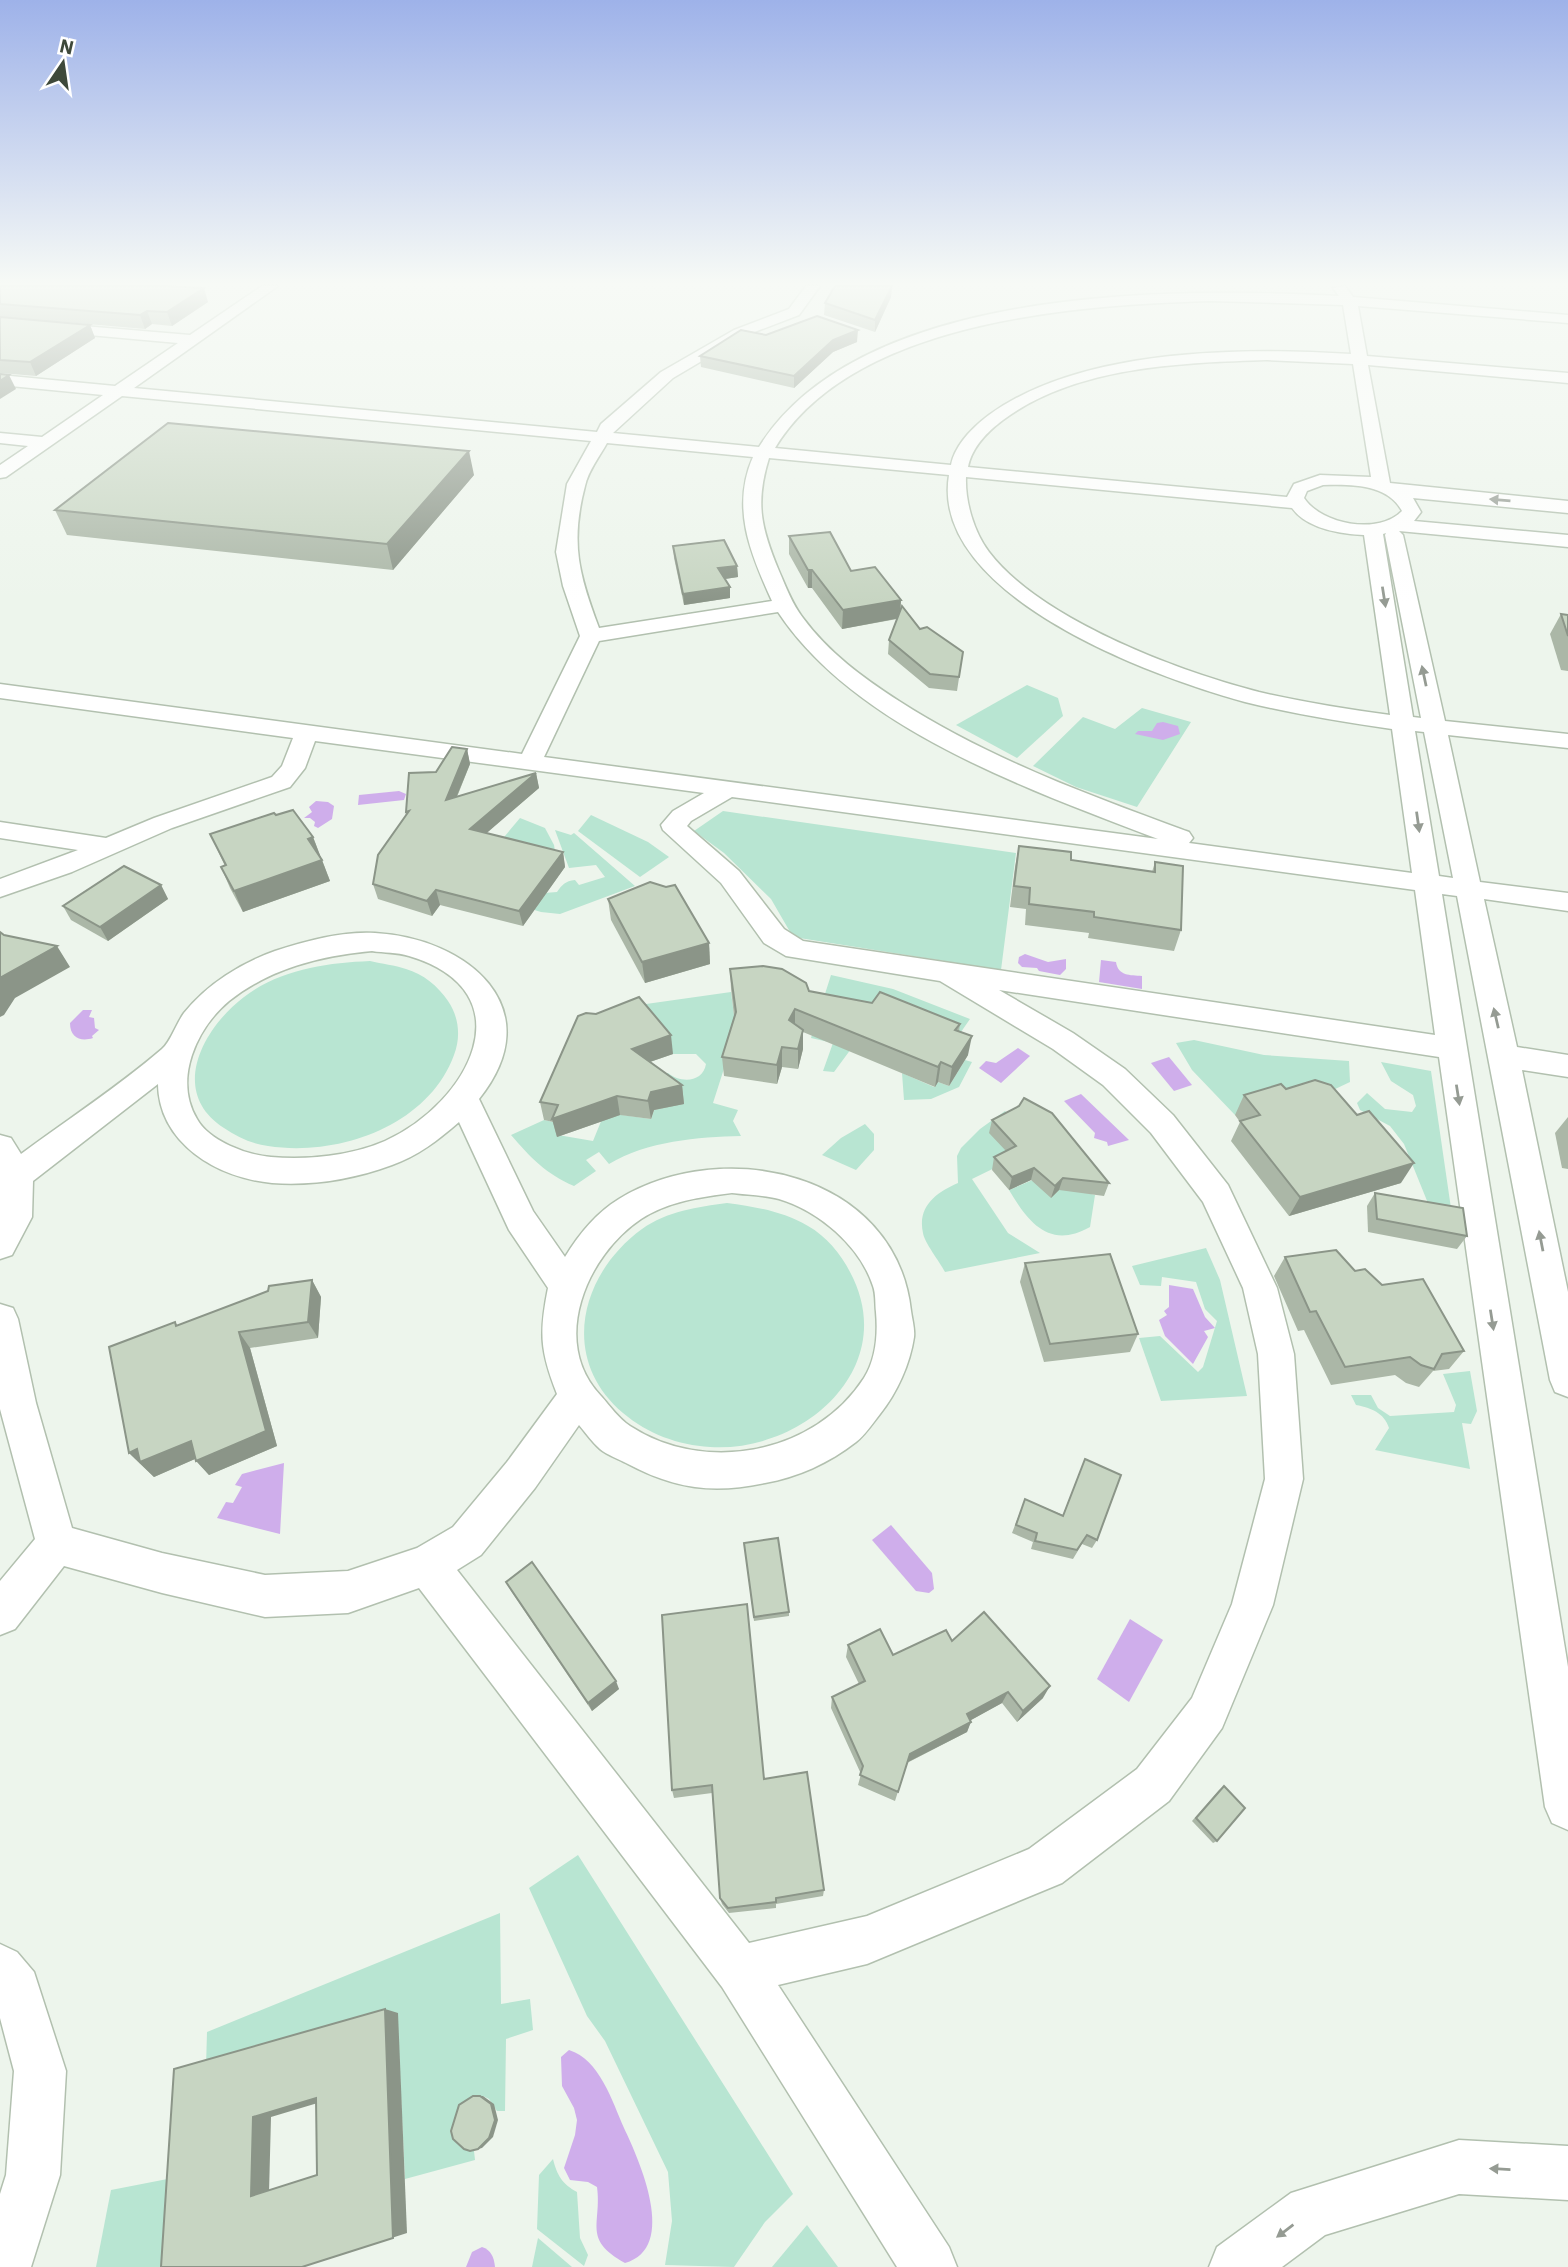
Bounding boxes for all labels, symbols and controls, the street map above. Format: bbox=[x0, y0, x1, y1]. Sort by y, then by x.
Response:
north arrow bbox=[28, 28, 98, 98]
text: N bbox=[57, 33, 76, 60]
one-way arrow bbox=[1489, 494, 1511, 505]
one-way arrow bbox=[1379, 586, 1390, 608]
one-way arrow bbox=[1419, 665, 1430, 687]
one-way arrow bbox=[1412, 811, 1423, 833]
one-way arrow bbox=[1490, 1007, 1501, 1029]
one-way arrow bbox=[1452, 1085, 1463, 1107]
one-way arrow bbox=[1535, 1230, 1546, 1252]
one-way arrow bbox=[1487, 1309, 1498, 1331]
one-way arrow bbox=[1489, 2164, 1511, 2175]
one-way arrow bbox=[1276, 2223, 1294, 2237]

